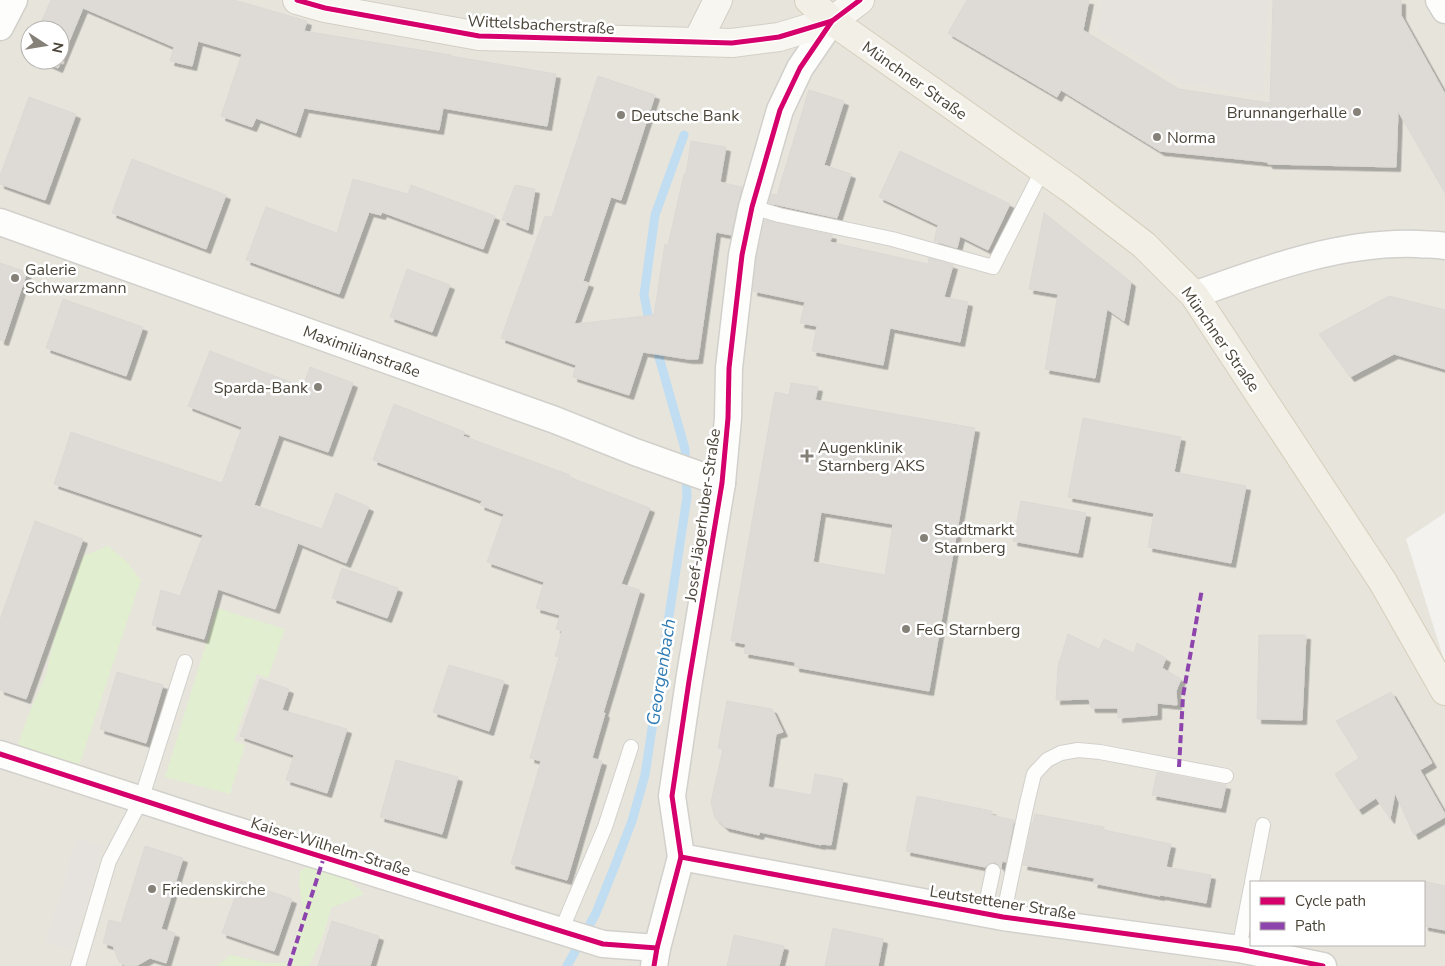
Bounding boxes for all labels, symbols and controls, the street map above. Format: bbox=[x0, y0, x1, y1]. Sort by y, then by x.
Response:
street label: Wittelsbacherstraße bbox=[467, 10, 615, 40]
north arrow bbox=[20, 20, 70, 70]
street label: Münchner Straße bbox=[858, 36, 971, 125]
text: N bbox=[47, 40, 68, 55]
place label: Brunnangerhalle bbox=[1227, 102, 1347, 124]
place label: Deutsche Bank bbox=[631, 105, 740, 127]
marker: Brunnangerhalle bbox=[1351, 106, 1363, 118]
marker: Deutsche Bank bbox=[615, 109, 627, 121]
place label: Norma bbox=[1167, 127, 1216, 149]
marker: Norma bbox=[1151, 131, 1163, 143]
place label: Galerie Schwarzmann bbox=[25, 259, 127, 299]
marker: Galerie Schwarzmann bbox=[9, 272, 21, 284]
street label: Münchner Straße bbox=[1176, 283, 1265, 396]
street label: Maximilianstraße bbox=[300, 320, 423, 383]
place label: Sparda-Bank bbox=[214, 377, 309, 399]
marker: Sparda-Bank bbox=[312, 381, 324, 393]
street label: Josef-Jägerhuber-Straße bbox=[680, 427, 726, 604]
place label: Augenklinik Starnberg AKS bbox=[818, 437, 925, 477]
marker: Augenklinik Starnberg AKS bbox=[800, 449, 814, 463]
place label: Stadtmarkt Starnberg bbox=[934, 519, 1015, 559]
marker: Stadtmarkt Starnberg bbox=[918, 532, 930, 544]
water label: Georgenbach bbox=[641, 617, 681, 727]
place label: FeG Starnberg bbox=[916, 619, 1020, 641]
marker: FeG Starnberg bbox=[900, 623, 912, 635]
street label: Kaiser-Wilhelm-Straße bbox=[248, 812, 413, 882]
place label: Friedenskirche bbox=[162, 879, 266, 901]
street label: Leutstettener Straße bbox=[928, 881, 1078, 925]
legend bbox=[1250, 881, 1425, 946]
marker: Friedenskirche bbox=[146, 883, 158, 895]
text: Cycle path bbox=[1295, 891, 1366, 911]
text: Path bbox=[1295, 916, 1326, 936]

